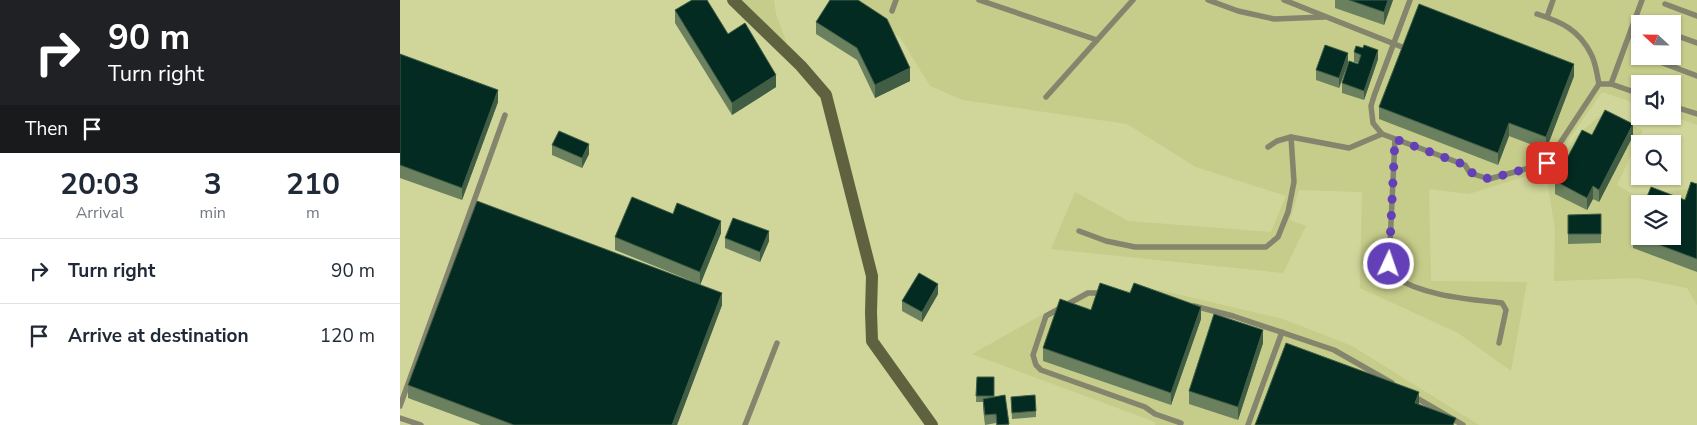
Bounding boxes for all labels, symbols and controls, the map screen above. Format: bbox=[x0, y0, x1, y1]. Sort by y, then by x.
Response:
text: 90 m bbox=[108, 14, 190, 61]
north arrow bbox=[1631, 15, 1681, 65]
map controls bbox=[1631, 15, 1681, 245]
icon: right bbox=[25, 20, 90, 85]
text: Turn right bbox=[108, 59, 204, 89]
button: sound bbox=[1631, 75, 1681, 125]
icon: arrive bbox=[78, 115, 106, 143]
text: Then bbox=[25, 116, 68, 142]
button: search bbox=[1631, 135, 1681, 185]
pin bbox=[1526, 142, 1568, 184]
icon: arrive bbox=[1533, 149, 1561, 177]
text: 20:03 bbox=[60, 164, 139, 205]
text: 3 bbox=[204, 164, 222, 205]
text: 210 bbox=[286, 164, 340, 205]
button: layers bbox=[1631, 195, 1681, 245]
text: Arrival bbox=[76, 202, 124, 224]
text: min bbox=[199, 202, 226, 224]
text: m bbox=[306, 202, 320, 224]
position arrow bbox=[1362, 237, 1414, 289]
icon: right bbox=[25, 257, 53, 285]
text: Turn right bbox=[68, 258, 155, 284]
text: 90 m bbox=[331, 258, 375, 284]
icon: arrive bbox=[25, 322, 53, 350]
text: Arrive at destination bbox=[68, 323, 249, 349]
text: 120 m bbox=[320, 323, 375, 349]

